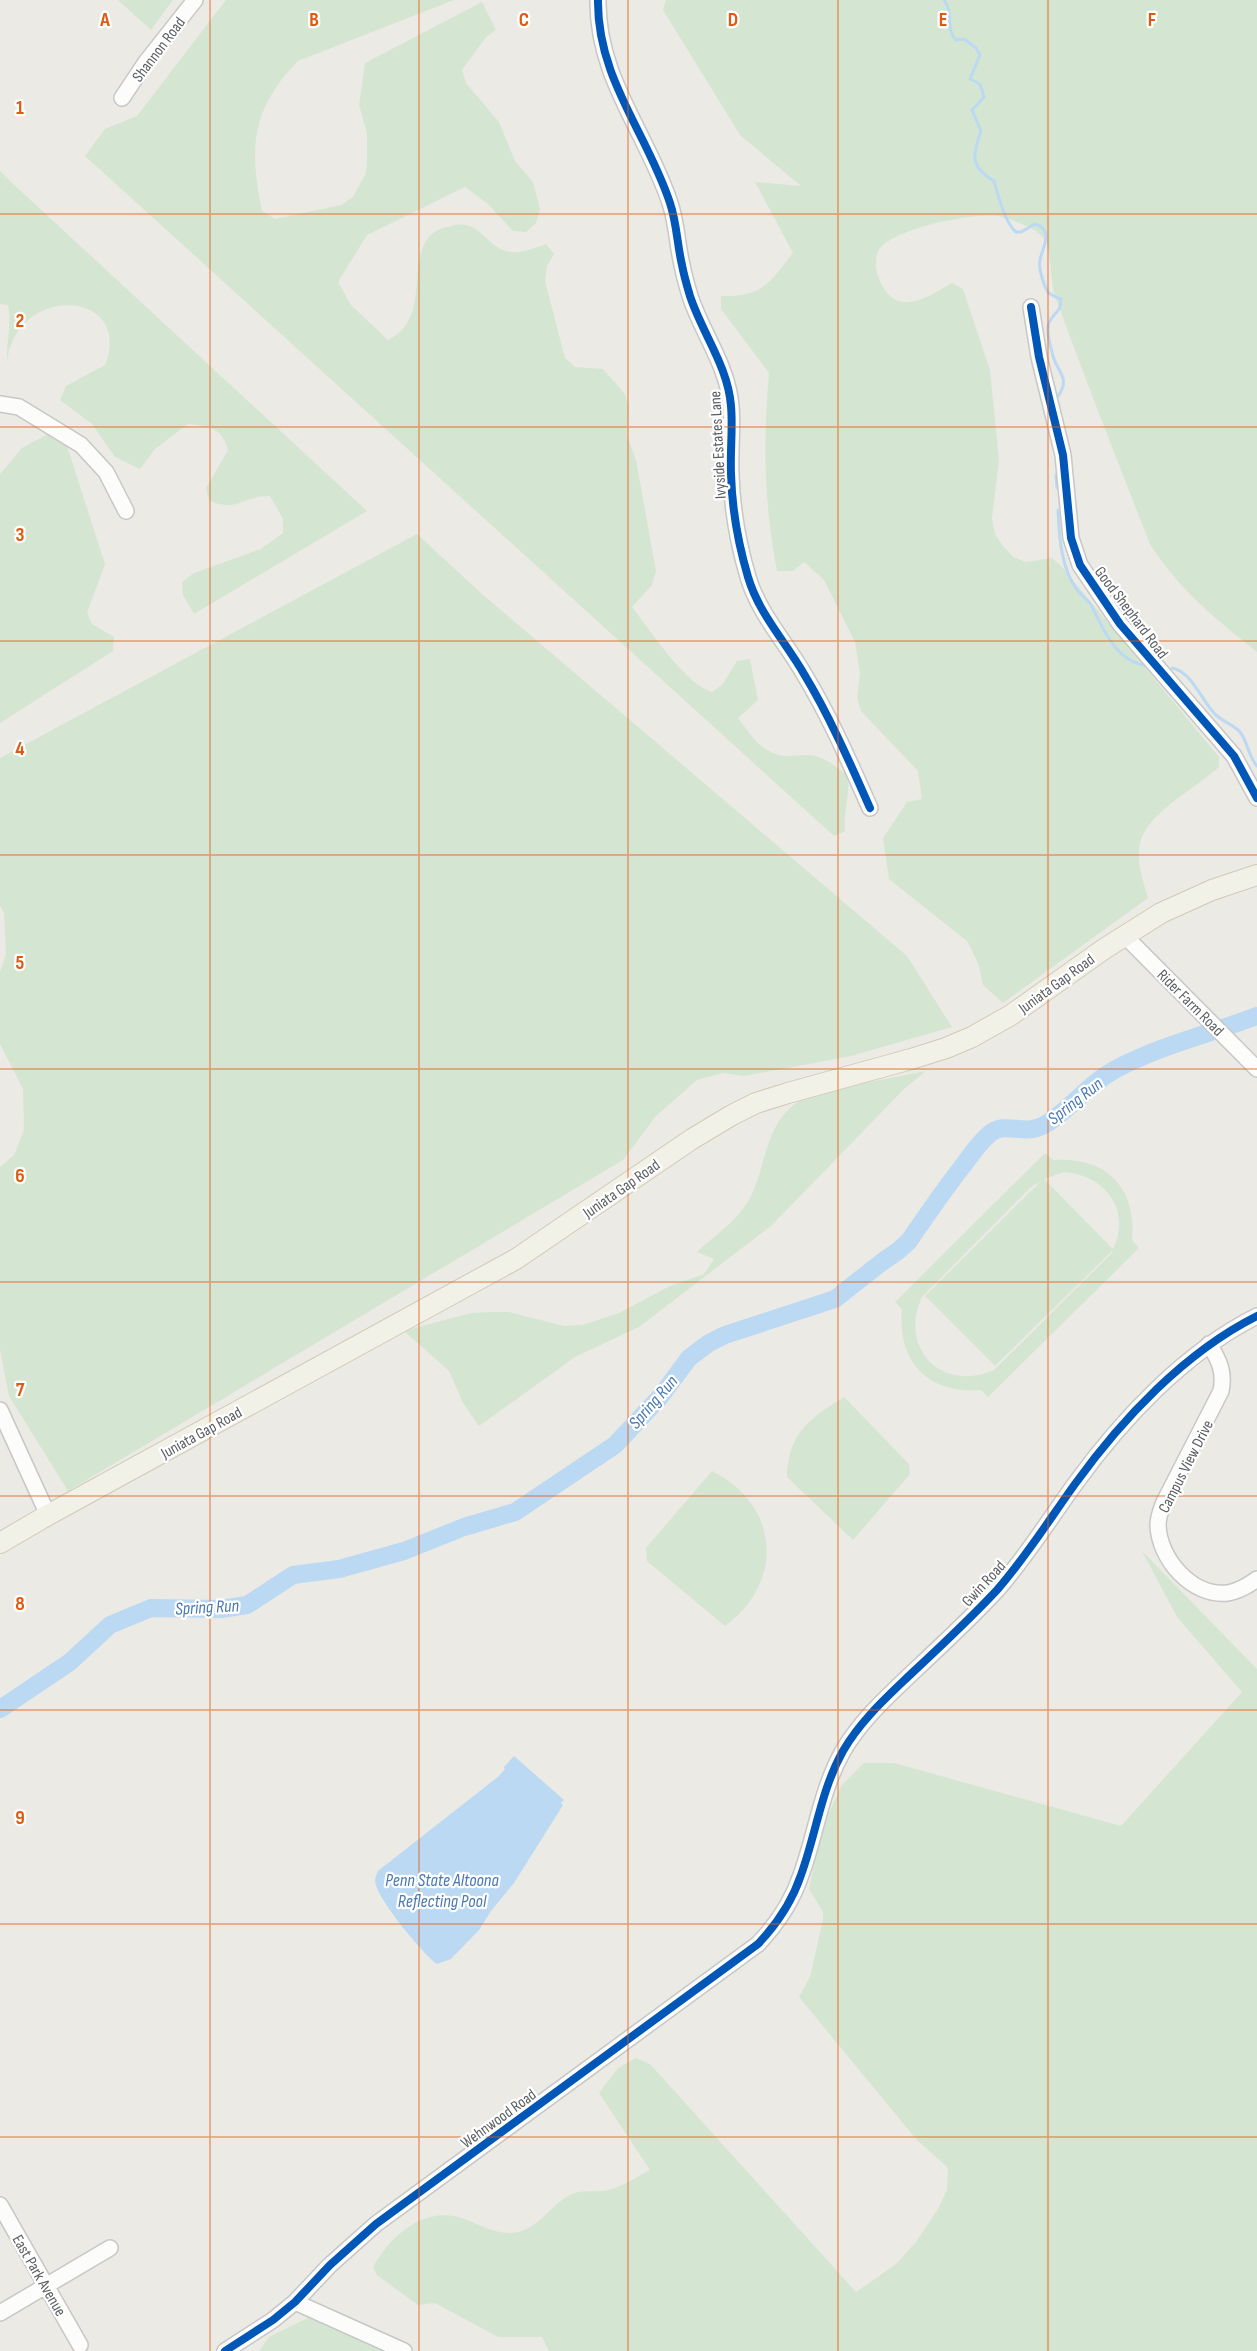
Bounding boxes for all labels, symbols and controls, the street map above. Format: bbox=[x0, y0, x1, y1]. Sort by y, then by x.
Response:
text: A bbox=[99, 8, 110, 32]
text: B bbox=[309, 8, 319, 32]
text: C bbox=[519, 8, 529, 32]
text: D bbox=[728, 8, 738, 32]
text: E bbox=[939, 8, 947, 32]
text: F bbox=[1148, 8, 1156, 32]
street label: Shannon Road bbox=[129, 14, 190, 86]
text: 1 bbox=[16, 96, 24, 120]
text: 2 bbox=[16, 309, 24, 333]
street label: Ivyside Estates Lane bbox=[706, 390, 731, 499]
text: 3 bbox=[16, 523, 25, 547]
street label: Good Shephard Road bbox=[1090, 563, 1172, 663]
text: 4 bbox=[15, 737, 25, 761]
street label: Juniata Gap Road bbox=[1014, 950, 1099, 1019]
text: 5 bbox=[16, 951, 25, 975]
street label: Rider Farm Road bbox=[1153, 966, 1227, 1040]
water label: Spring Run bbox=[1044, 1073, 1107, 1129]
street label: Juniata Gap Road bbox=[579, 1156, 664, 1223]
text: 6 bbox=[15, 1164, 25, 1188]
water label: Spring Run bbox=[624, 1371, 683, 1433]
text: 7 bbox=[16, 1378, 25, 1402]
street label: Juniata Gap Road bbox=[157, 1403, 245, 1464]
street label: Campus View Drive bbox=[1155, 1417, 1218, 1516]
street label: Gwin Road bbox=[958, 1557, 1010, 1611]
text: 8 bbox=[15, 1592, 25, 1616]
water label: Spring Run bbox=[175, 1595, 240, 1620]
text: 9 bbox=[15, 1806, 25, 1830]
water label: Penn State Altoona Reflecting Pool bbox=[385, 1870, 499, 1912]
street label: Wehnwood Road bbox=[458, 2086, 540, 2153]
street label: East Park Avenue bbox=[8, 2232, 70, 2320]

